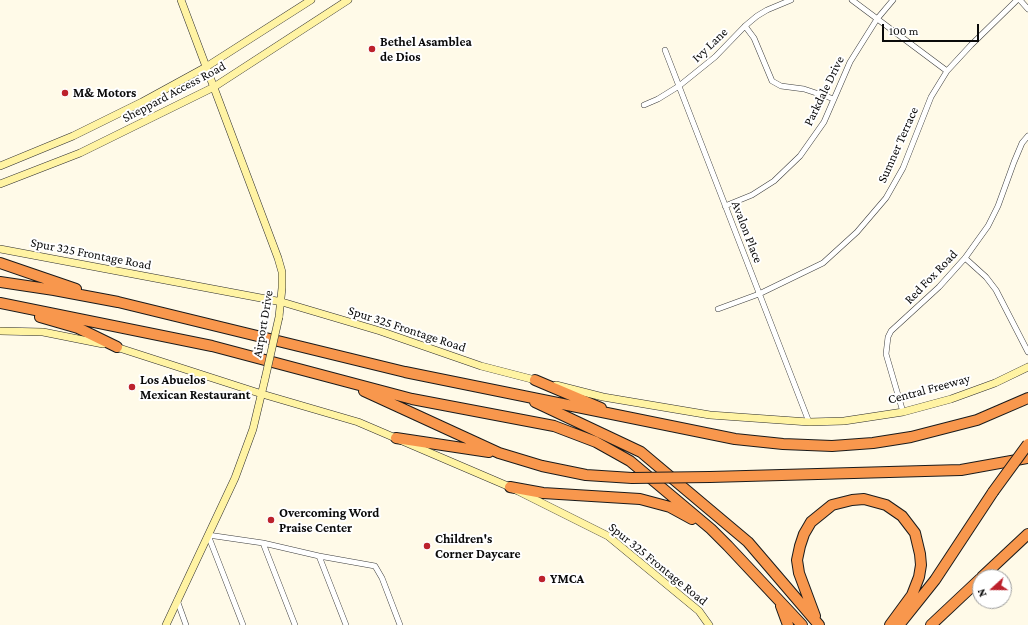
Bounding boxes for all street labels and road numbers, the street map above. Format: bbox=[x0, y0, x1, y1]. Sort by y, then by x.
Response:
street label: Ivy Lane bbox=[689, 24, 731, 66]
street label: Parkdale Drive bbox=[800, 54, 848, 128]
street label: Sheppard Access Road bbox=[120, 58, 228, 126]
street label: Sumner Terrace bbox=[874, 105, 922, 185]
street label: Avalon Place bbox=[728, 199, 766, 265]
street label: Spur 325 Frontage Road bbox=[29, 235, 153, 273]
street label: Red Fox Road bbox=[901, 247, 961, 307]
street label: Airport Drive bbox=[249, 289, 277, 359]
street label: Spur 325 Frontage Road bbox=[346, 303, 468, 355]
street label: Central Freeway bbox=[886, 371, 972, 407]
street label: Spur 325 Frontage Road bbox=[605, 519, 711, 609]

